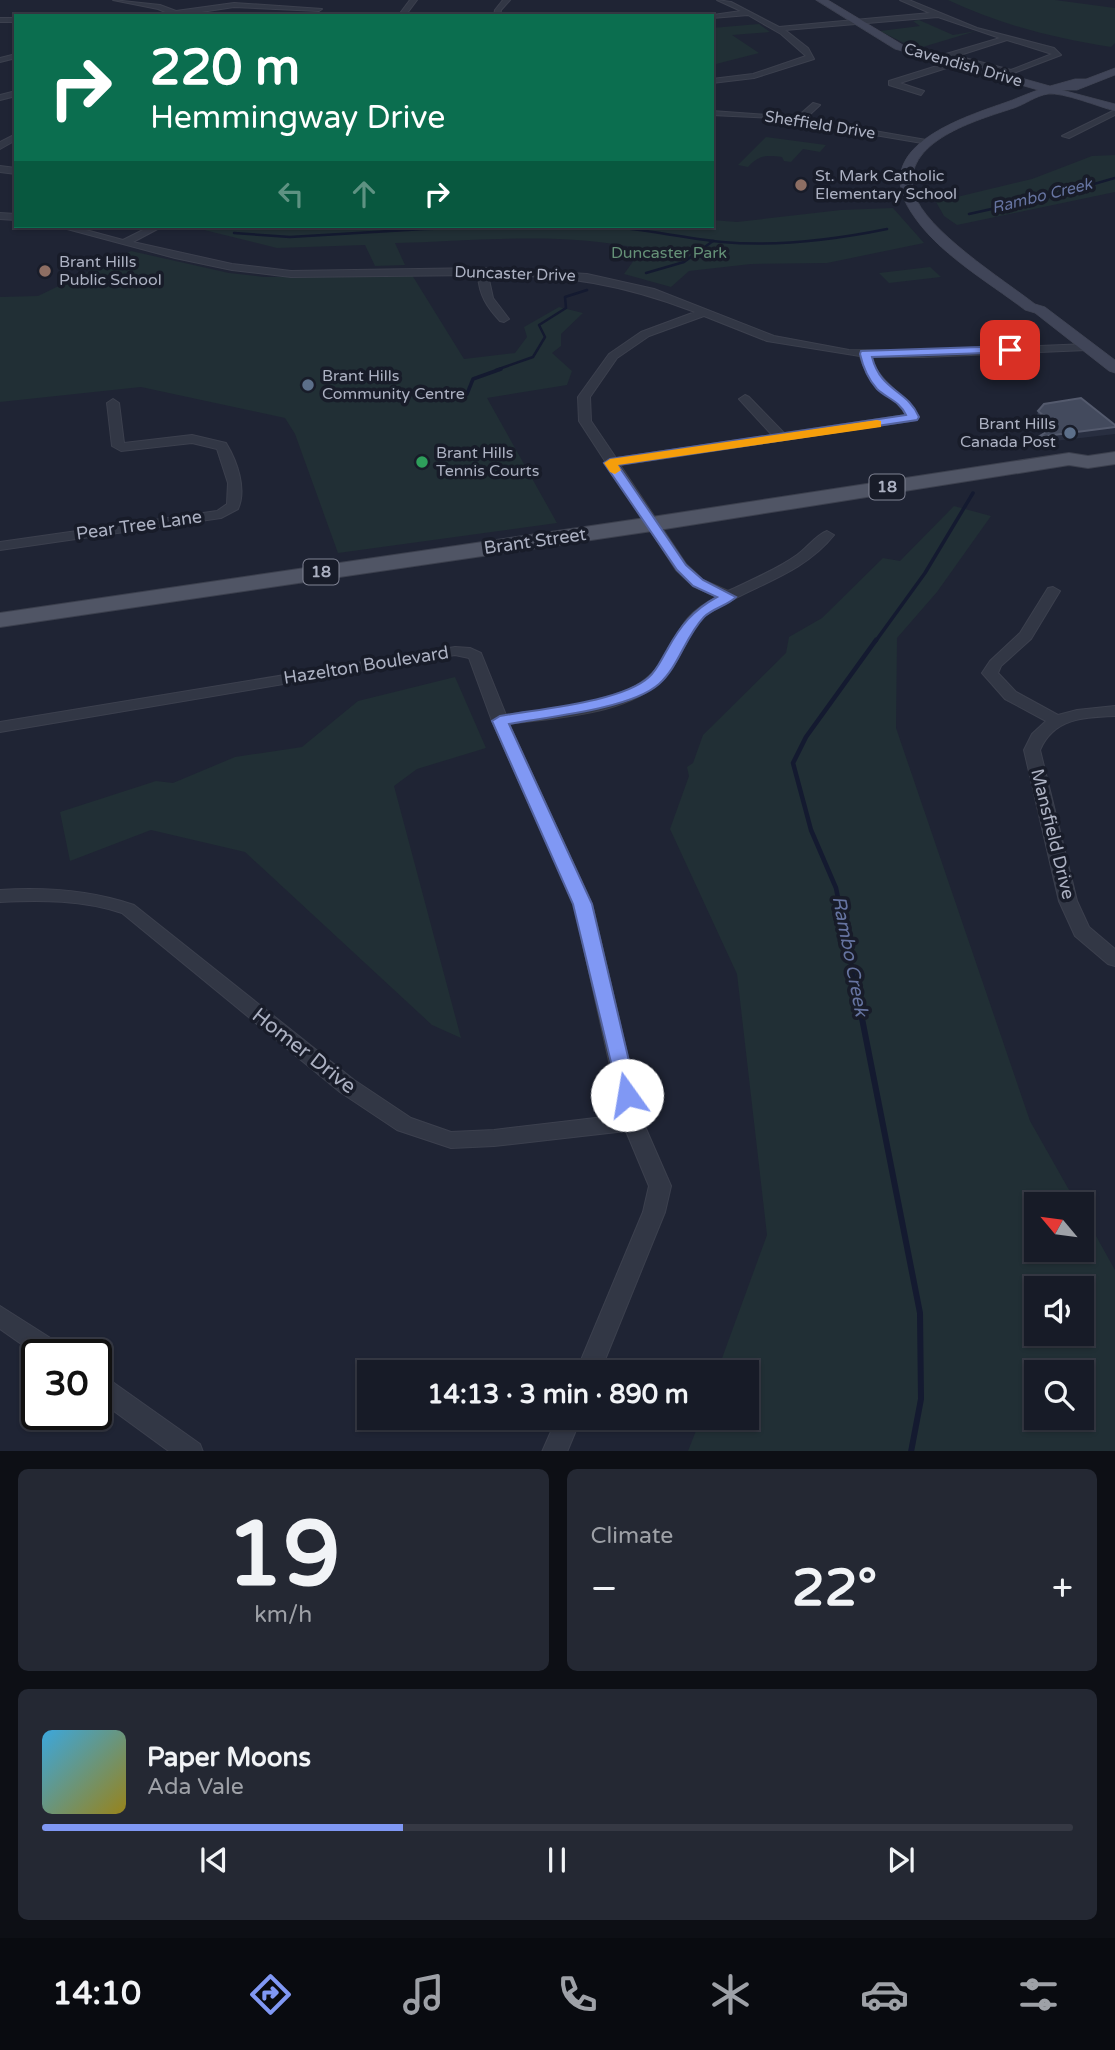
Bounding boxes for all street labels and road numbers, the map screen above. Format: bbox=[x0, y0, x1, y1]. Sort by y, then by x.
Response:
street label: Cavendish Drive bbox=[902, 39, 1024, 91]
street label: Sheffield Drive bbox=[763, 106, 877, 144]
street label: Duncaster Drive bbox=[454, 262, 576, 286]
road number: 18 bbox=[870, 474, 904, 500]
street label: Pear Tree Lane bbox=[75, 505, 203, 545]
street label: Brant Street bbox=[482, 523, 588, 559]
road number: 18 bbox=[304, 559, 338, 584]
street label: Hazelton Boulevard bbox=[282, 641, 450, 689]
street label: Mansfield Drive bbox=[1026, 767, 1080, 901]
street label: Homer Drive bbox=[247, 1003, 361, 1099]

